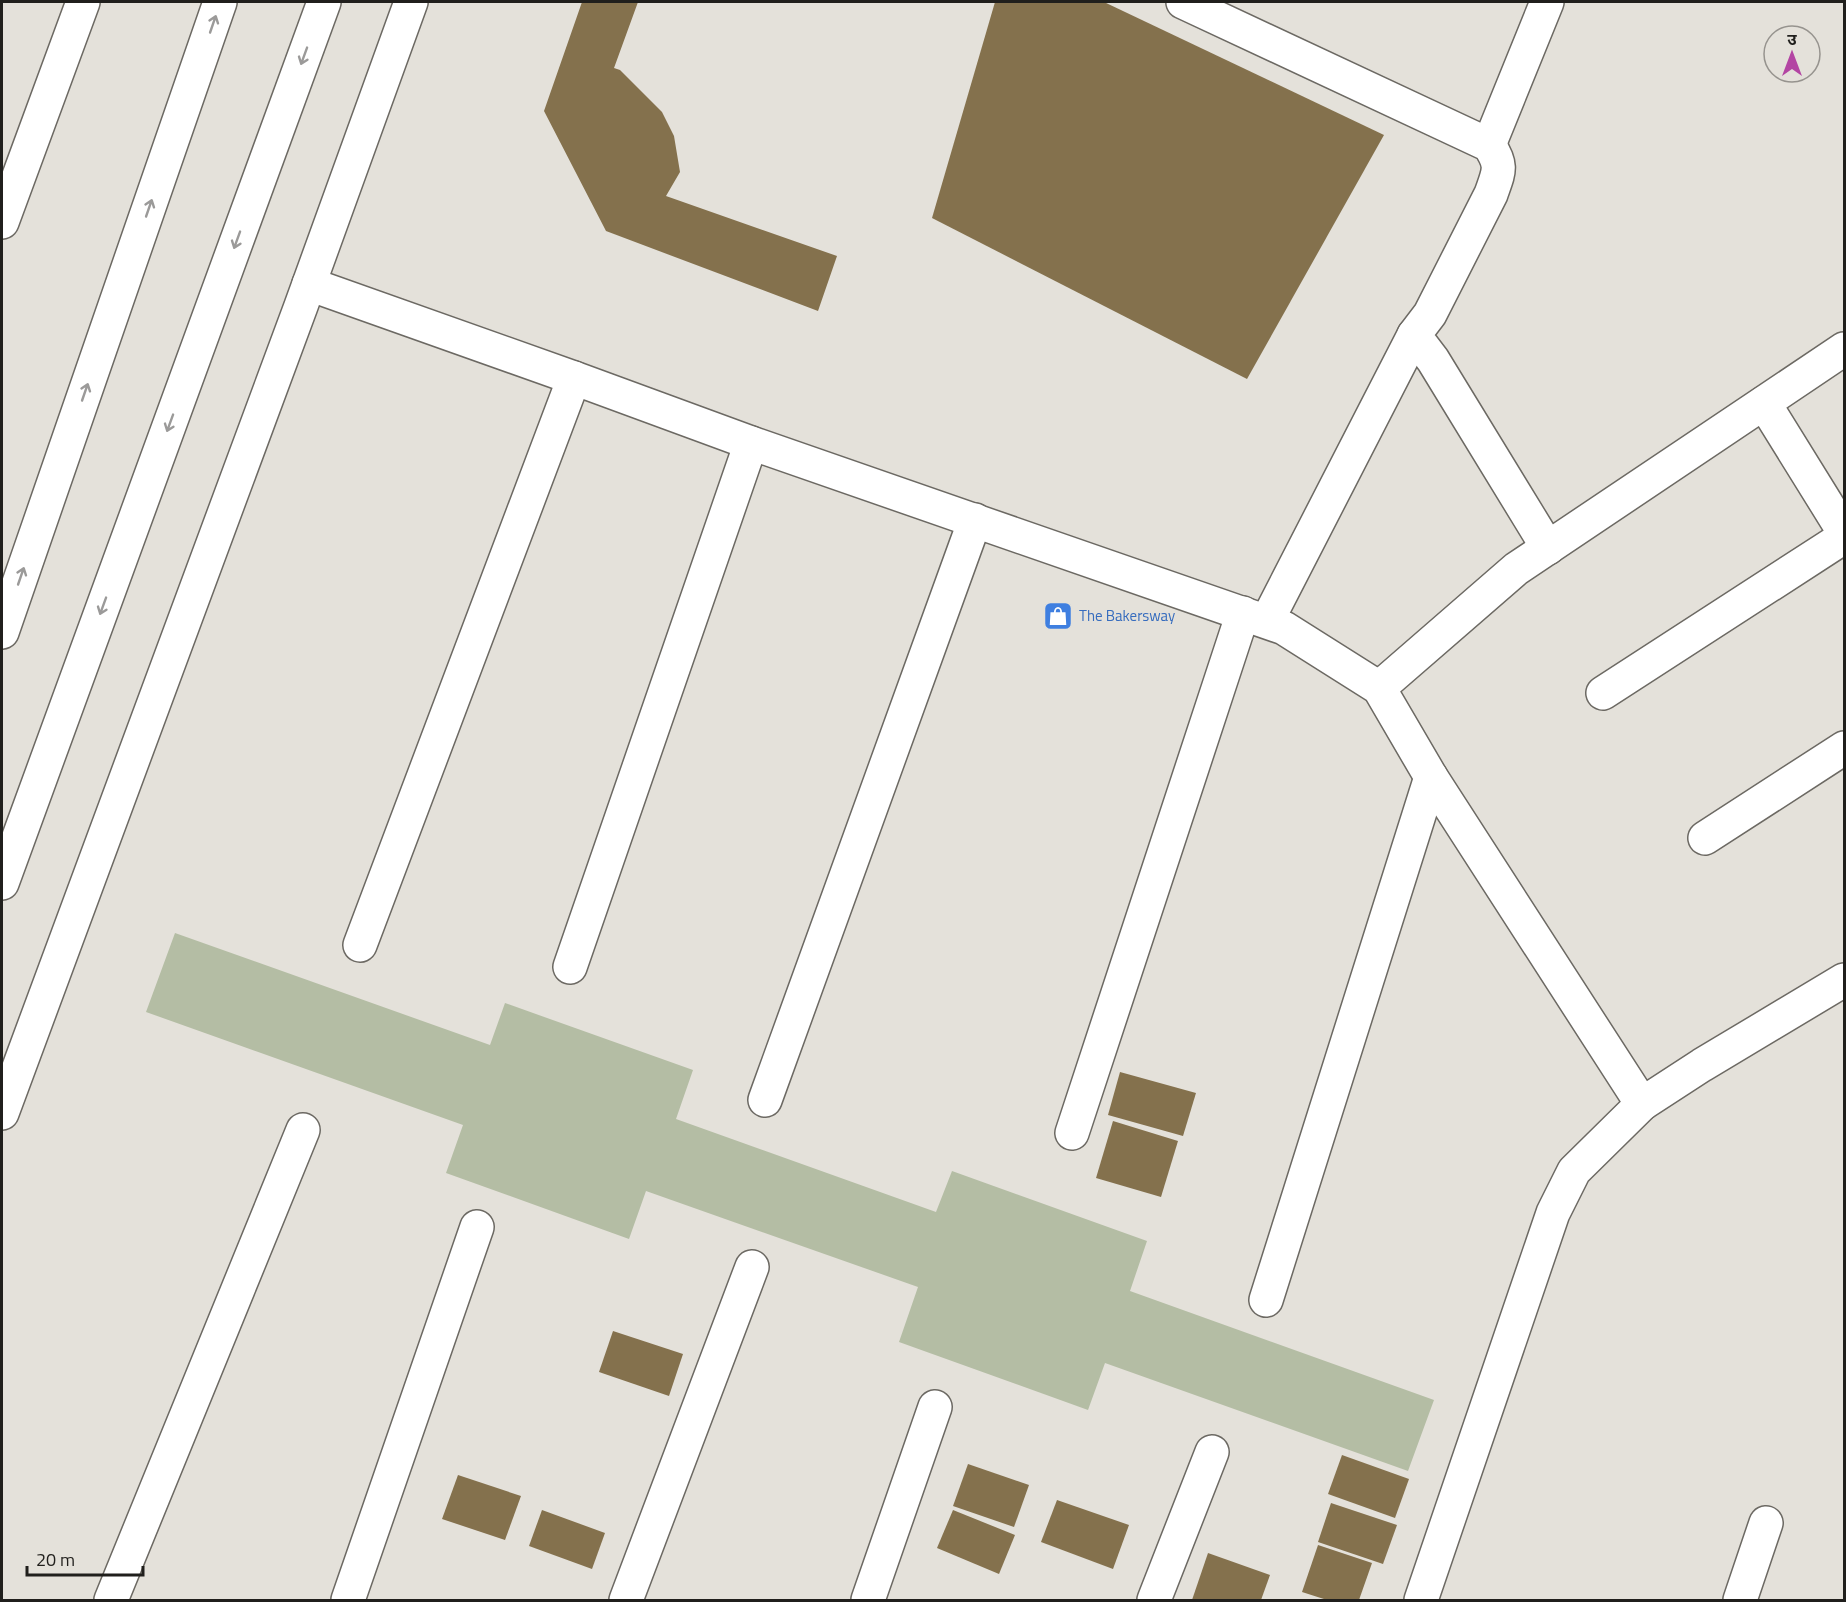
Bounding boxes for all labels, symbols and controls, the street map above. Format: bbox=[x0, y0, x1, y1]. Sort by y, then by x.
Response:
one-way arrow bbox=[208, 15, 219, 34]
north arrow bbox=[1762, 24, 1822, 84]
text: उ bbox=[1787, 27, 1797, 51]
one-way arrow bbox=[298, 47, 309, 65]
one-way arrow bbox=[144, 199, 155, 218]
one-way arrow bbox=[231, 230, 242, 248]
one-way arrow bbox=[80, 383, 91, 402]
one-way arrow bbox=[164, 413, 175, 431]
one-way arrow bbox=[16, 567, 27, 586]
one-way arrow bbox=[97, 596, 108, 615]
shop icon: The Bakersway bbox=[1042, 600, 1074, 632]
place label: The Bakersway bbox=[1079, 604, 1175, 627]
scale bar bbox=[27, 1539, 142, 1577]
text: 20 m bbox=[36, 1546, 75, 1573]

